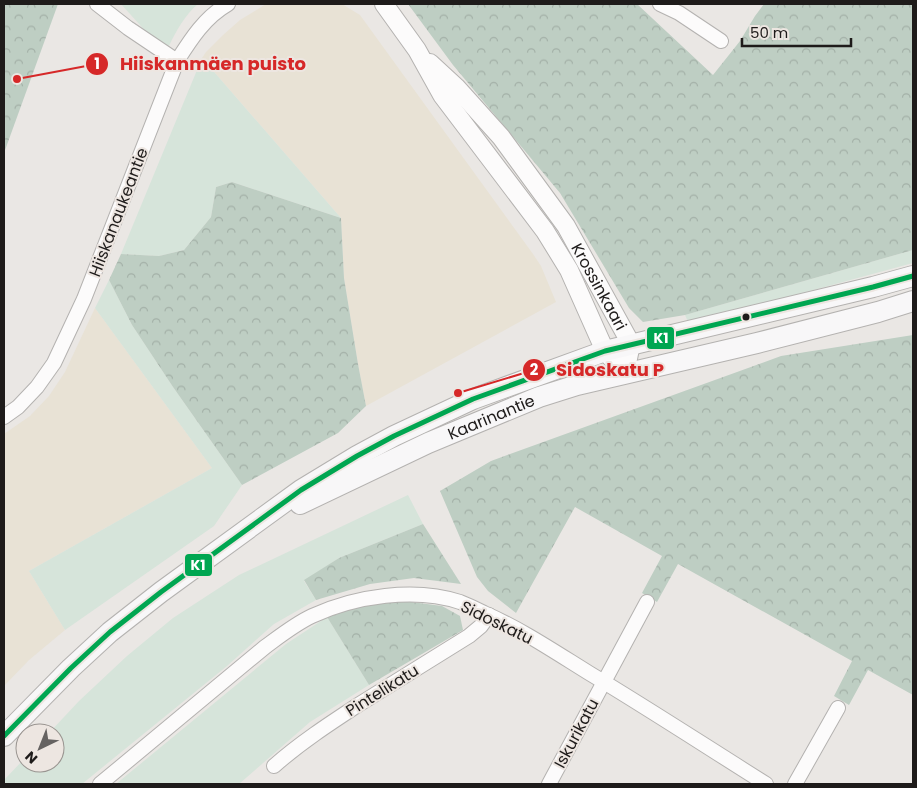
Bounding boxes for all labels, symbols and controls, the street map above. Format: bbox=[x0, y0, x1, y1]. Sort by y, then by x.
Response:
scale bar bbox=[742, 15, 851, 47]
text: 50 m bbox=[750, 22, 788, 43]
callout: Hiiskanmäen puisto bbox=[85, 47, 316, 80]
text: Hiiskanmäen puisto bbox=[120, 51, 306, 76]
text: 1 bbox=[94, 53, 100, 74]
street label: Hiiskanaukeantie bbox=[83, 144, 154, 280]
street label: Krossinkaari bbox=[566, 239, 632, 335]
unlabelled marker bbox=[741, 312, 751, 322]
line badge: K1 bbox=[646, 326, 675, 350]
text: K1 bbox=[653, 328, 669, 348]
callout: Sidoskatu P bbox=[521, 353, 674, 386]
text: Sidoskatu P bbox=[556, 357, 664, 382]
text: 2 bbox=[530, 359, 539, 380]
street label: Kaarinantie bbox=[444, 389, 538, 446]
line badge: K1 bbox=[184, 553, 213, 577]
text: K1 bbox=[190, 555, 206, 575]
street label: Sidoskatu bbox=[457, 595, 537, 650]
street label: Pintelikatu bbox=[341, 659, 423, 722]
street label: Iskurikatu bbox=[548, 694, 604, 772]
north arrow bbox=[15, 723, 65, 773]
text: N bbox=[20, 747, 42, 768]

